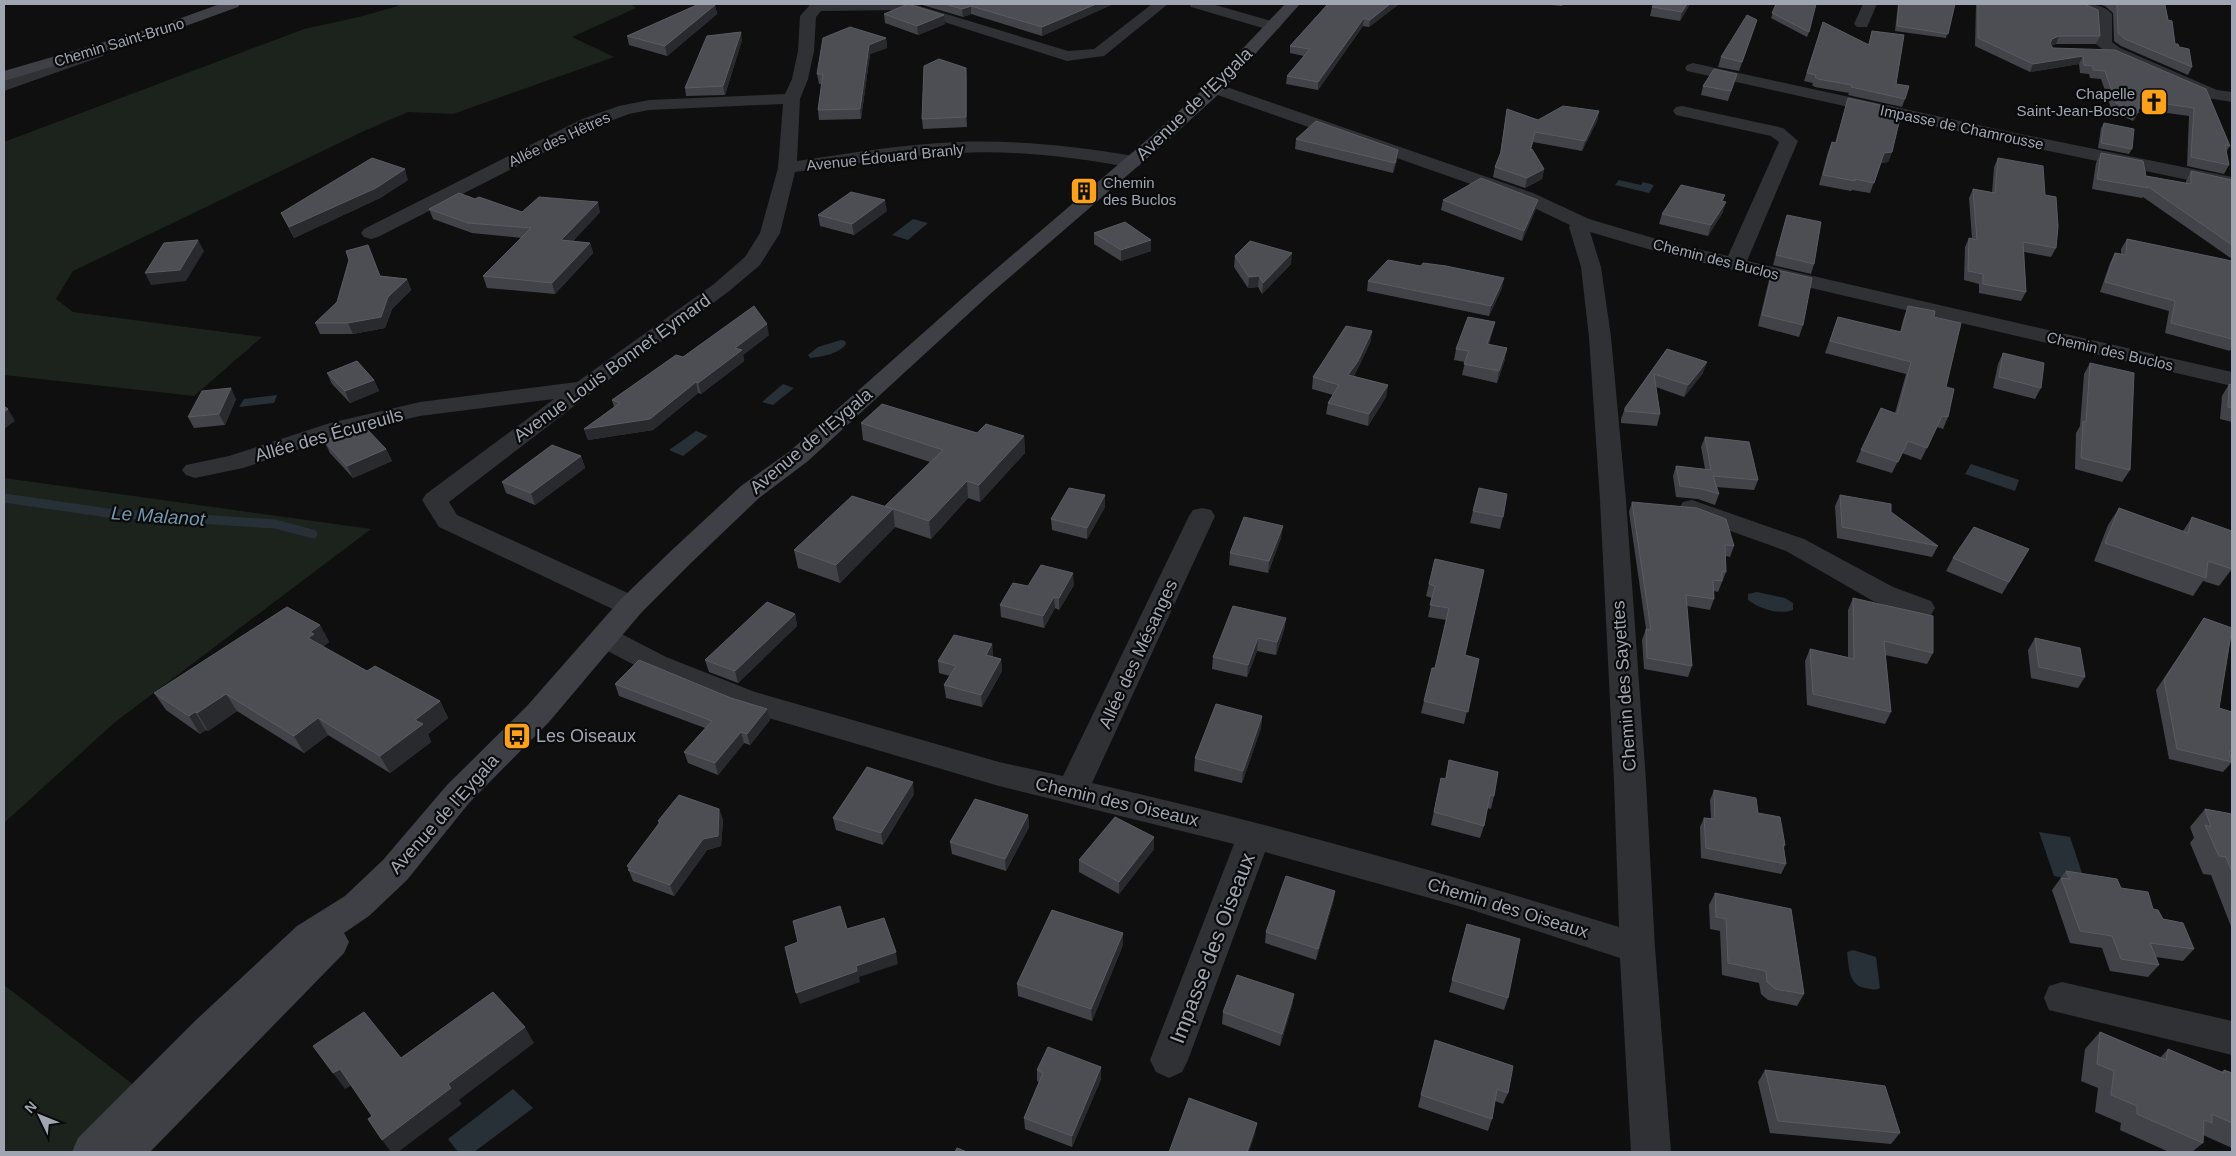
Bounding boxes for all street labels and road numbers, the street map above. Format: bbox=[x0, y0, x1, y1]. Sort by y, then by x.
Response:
street label: Chemin Saint-Bruno bbox=[52, 14, 186, 70]
street label: Avenue de l'Eygala bbox=[1132, 43, 1257, 164]
street label: Impasse de Chamrousse bbox=[1879, 101, 2045, 153]
street label: Allée des Hêtres bbox=[506, 108, 612, 170]
street label: Avenue Édouard Branly bbox=[805, 140, 965, 174]
street label: Chemin des Buclos bbox=[1651, 235, 1781, 283]
street label: Avenue Louis Bonnet Eymard bbox=[510, 290, 714, 446]
street label: Chemin des Buclos bbox=[2045, 328, 2175, 374]
street label: Avenue de l'Eygala bbox=[746, 383, 877, 498]
street label: Allée des Écureuils bbox=[253, 404, 405, 466]
street label: Allée des Mésanges bbox=[1095, 576, 1181, 732]
street label: Chemin des Sayettes bbox=[1608, 600, 1640, 772]
street label: Avenue de l'Eygala bbox=[385, 750, 503, 878]
street label: Chemin des Oiseaux bbox=[1033, 773, 1201, 831]
street label: Impasse des Oiseaux bbox=[1165, 849, 1259, 1046]
street label: Chemin des Oiseaux bbox=[1425, 874, 1591, 942]

